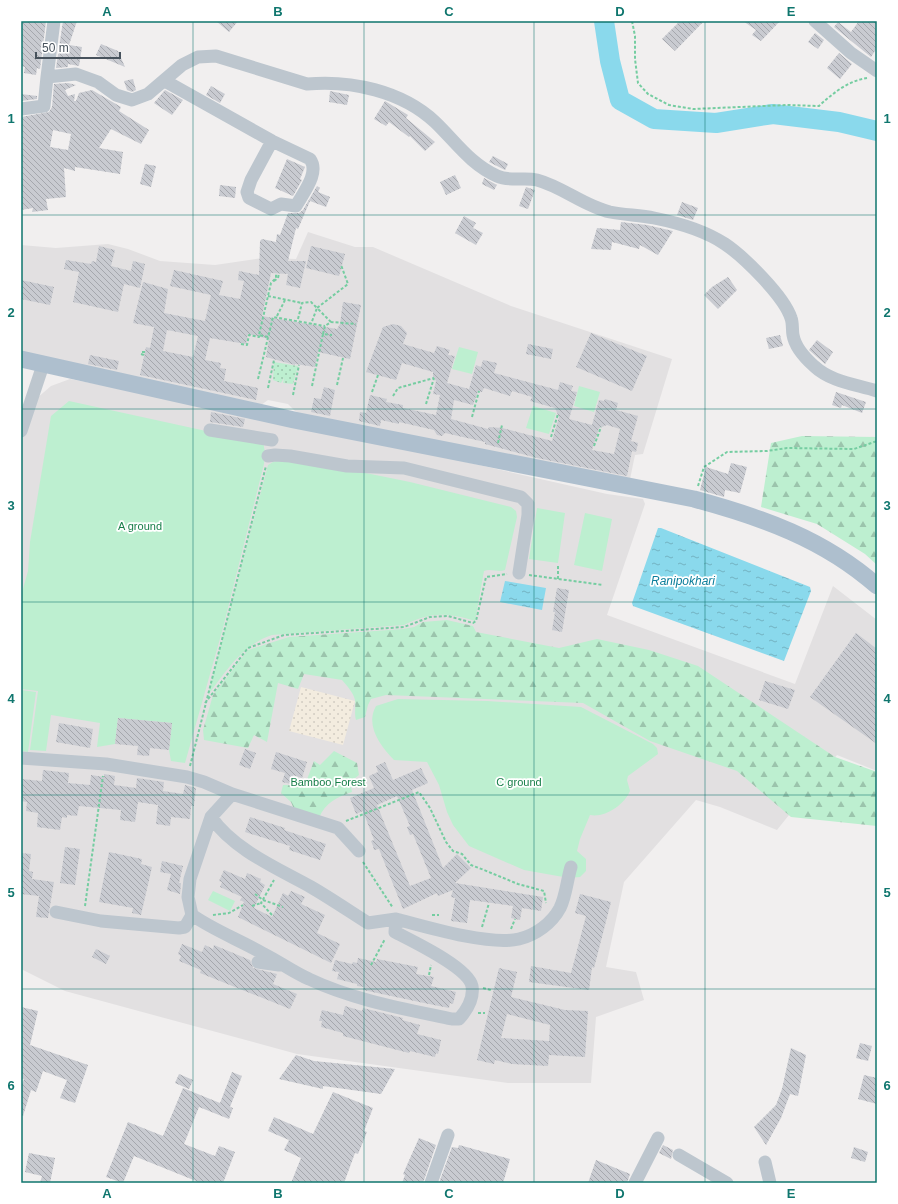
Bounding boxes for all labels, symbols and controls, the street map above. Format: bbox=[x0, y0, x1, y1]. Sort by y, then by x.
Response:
text: A bbox=[102, 4, 112, 19]
text: B bbox=[273, 4, 283, 19]
text: C bbox=[444, 4, 454, 19]
text: D bbox=[615, 4, 625, 19]
text: E bbox=[787, 4, 796, 19]
scale bar bbox=[36, 34, 120, 60]
text: 50 m bbox=[42, 41, 69, 55]
text: 1 bbox=[7, 111, 15, 126]
text: 1 bbox=[883, 111, 891, 126]
text: 2 bbox=[7, 305, 15, 320]
text: 2 bbox=[883, 305, 891, 320]
text: 3 bbox=[7, 498, 15, 513]
text: 3 bbox=[883, 498, 891, 513]
park label: A ground bbox=[118, 520, 162, 532]
water label: Ranipokhari bbox=[651, 574, 715, 588]
text: 4 bbox=[7, 691, 15, 706]
text: 4 bbox=[883, 691, 891, 706]
park label: Bamboo Forest bbox=[290, 776, 366, 788]
park label: C ground bbox=[496, 776, 542, 788]
text: 5 bbox=[7, 885, 15, 900]
text: 5 bbox=[883, 885, 891, 900]
text: 6 bbox=[7, 1078, 15, 1093]
text: 6 bbox=[883, 1078, 891, 1093]
text: A bbox=[102, 1186, 112, 1201]
text: B bbox=[273, 1186, 283, 1201]
text: C bbox=[444, 1186, 454, 1201]
text: D bbox=[615, 1186, 625, 1201]
text: E bbox=[787, 1186, 796, 1201]

